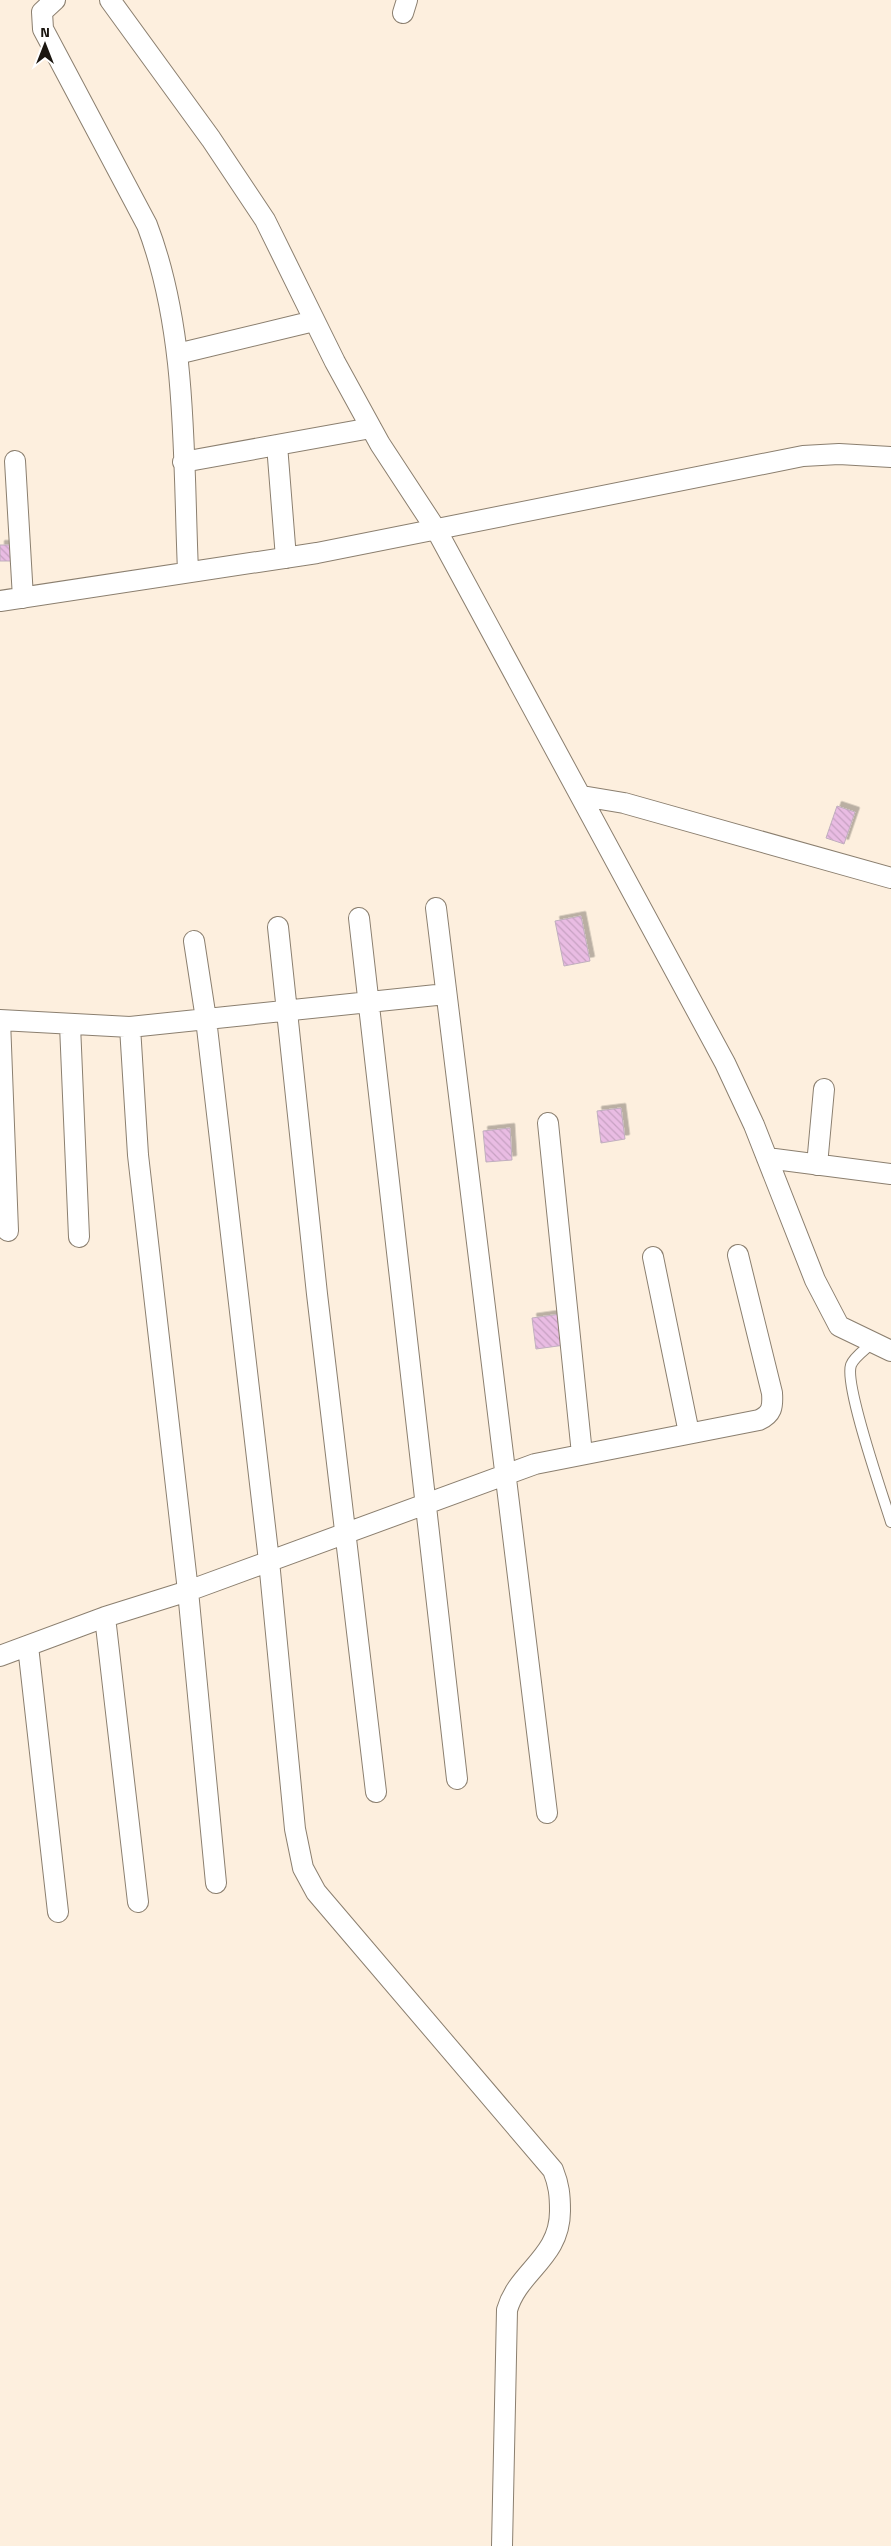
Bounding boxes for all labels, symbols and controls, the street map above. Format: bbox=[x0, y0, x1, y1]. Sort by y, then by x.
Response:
north arrow bbox=[20, 20, 70, 70]
text: N bbox=[40, 21, 50, 42]

